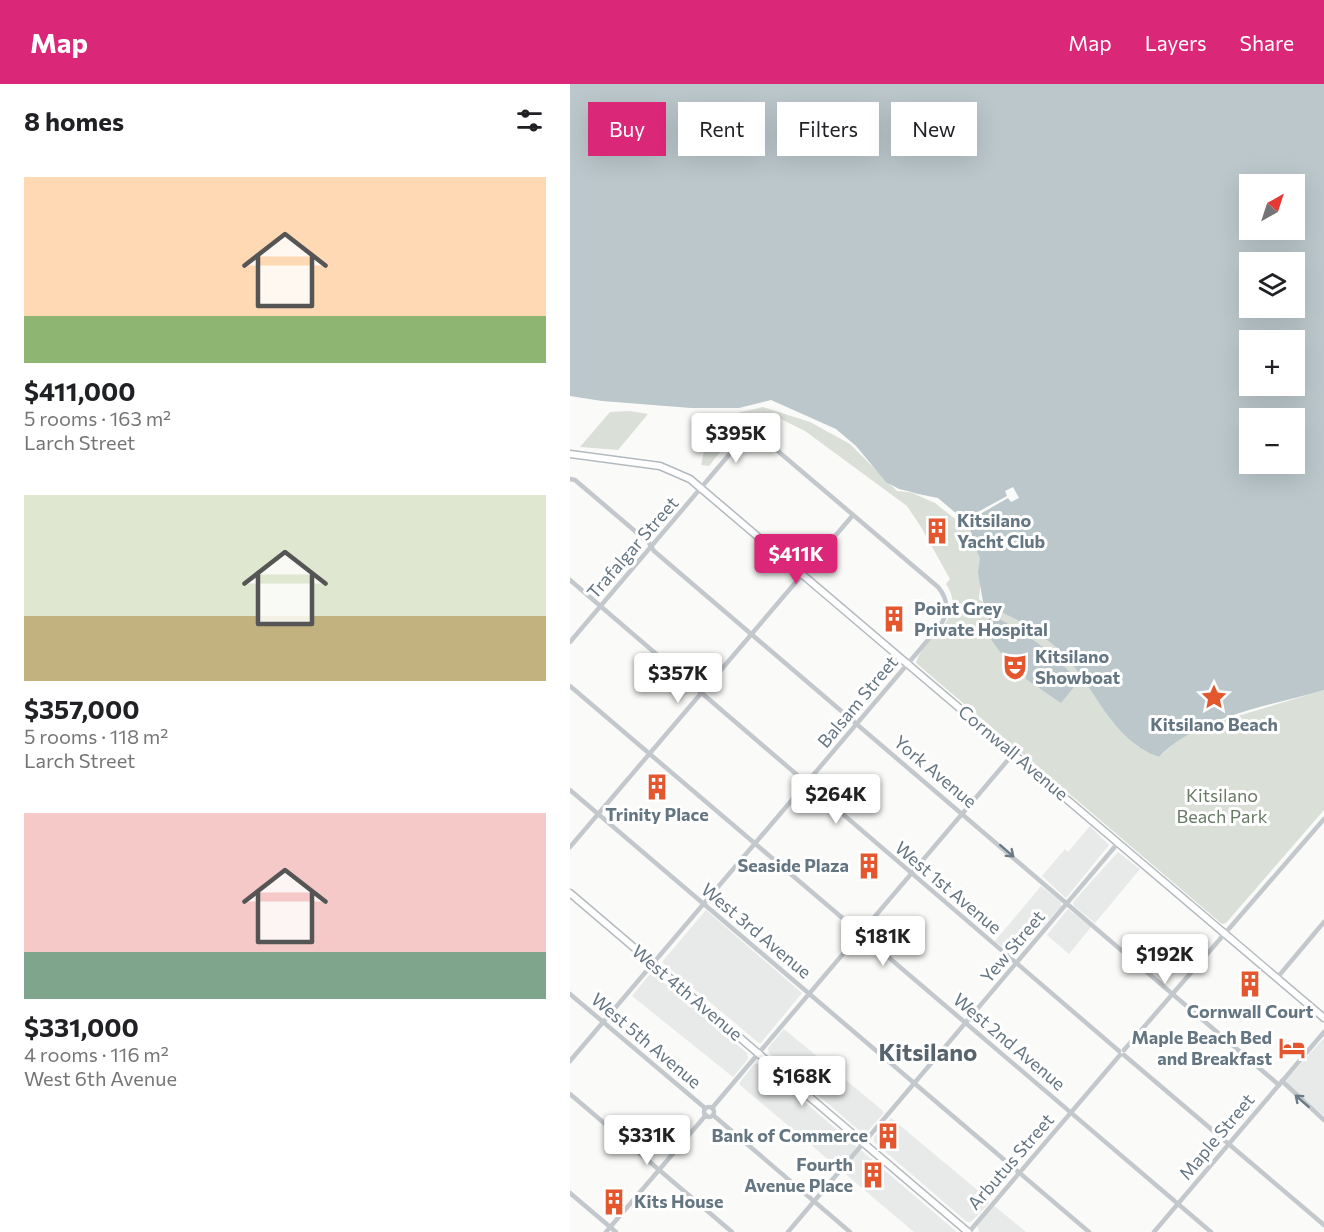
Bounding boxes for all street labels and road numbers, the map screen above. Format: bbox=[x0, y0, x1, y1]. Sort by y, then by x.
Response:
street label: Trafalgar Street bbox=[582, 492, 683, 603]
street label: Balsam Street bbox=[812, 651, 902, 752]
street label: Cornwall Avenue bbox=[954, 700, 1073, 805]
street label: York Avenue bbox=[890, 730, 981, 812]
street label: West 1st Avenue bbox=[891, 836, 1006, 938]
street label: West 3rd Avenue bbox=[697, 878, 816, 983]
street label: Yew Street bbox=[975, 906, 1049, 987]
street label: West 4th Avenue bbox=[628, 940, 747, 1045]
street label: West 5th Avenue bbox=[587, 988, 706, 1093]
street label: West 2nd Avenue bbox=[949, 988, 1070, 1095]
street label: Maple Street bbox=[1174, 1089, 1259, 1184]
street label: Arbutus Street bbox=[962, 1109, 1058, 1214]

